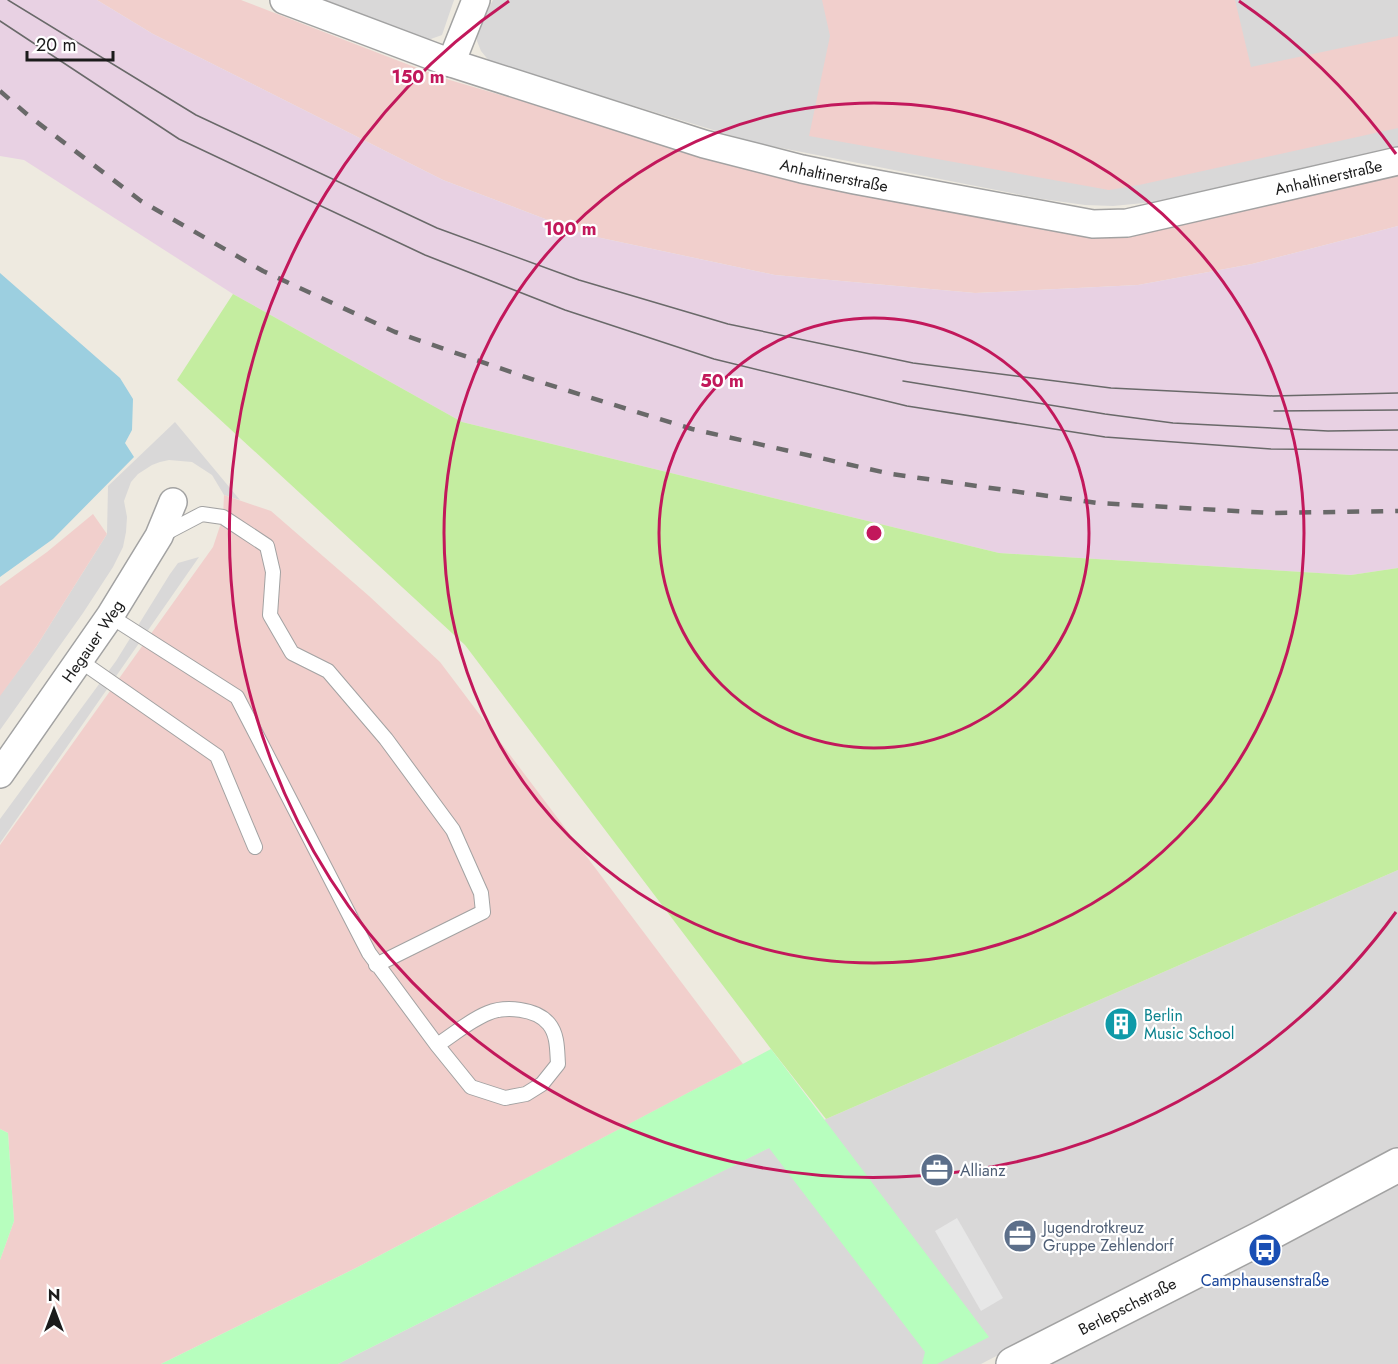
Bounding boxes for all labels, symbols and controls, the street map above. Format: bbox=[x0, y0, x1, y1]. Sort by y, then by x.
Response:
scale bar bbox=[27, 24, 112, 62]
text: 20 m bbox=[36, 32, 76, 58]
text: 150 m bbox=[392, 64, 444, 90]
street label: Anhaltinerstraße bbox=[778, 152, 890, 197]
street label: Anhaltinerstraße bbox=[1272, 153, 1384, 200]
text: 100 m bbox=[543, 216, 597, 242]
text: 50 m bbox=[700, 368, 744, 394]
centre of rings bbox=[864, 523, 884, 543]
street label: Hegauer Weg bbox=[56, 595, 129, 687]
place label: Berlin Music School bbox=[1144, 1004, 1234, 1045]
building icon: Berlin Music School bbox=[1103, 1006, 1139, 1042]
office icon: Allianz bbox=[919, 1152, 955, 1188]
place label: Allianz bbox=[960, 1159, 1006, 1182]
place label: Jugendrotkreuz Gruppe Zehlendorf bbox=[1041, 1216, 1174, 1257]
office icon: Jugendrotkreuz Gruppe Zehlendorf bbox=[1002, 1218, 1038, 1254]
bus stop icon: Camphausenstraße bbox=[1247, 1232, 1283, 1268]
place label: Camphausenstraße bbox=[1201, 1269, 1329, 1292]
street label: Berlepschstraße bbox=[1074, 1272, 1180, 1341]
north arrow bbox=[24, 1280, 84, 1340]
text: N bbox=[48, 1284, 60, 1307]

